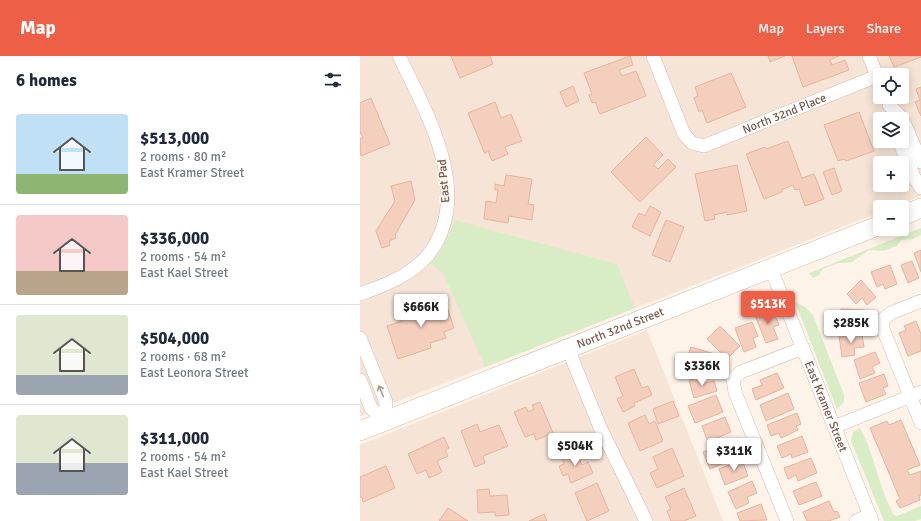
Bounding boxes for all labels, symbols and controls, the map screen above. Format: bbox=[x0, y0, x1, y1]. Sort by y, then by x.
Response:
text: Map bbox=[20, 16, 56, 40]
text: Map bbox=[758, 20, 784, 37]
text: Layers bbox=[806, 20, 845, 37]
text: Share bbox=[867, 20, 901, 37]
map controls bbox=[873, 68, 909, 236]
button: locate bbox=[873, 68, 909, 104]
icon: filters bbox=[322, 69, 344, 91]
text: 6 homes bbox=[16, 70, 77, 91]
street label: North 32nd Place bbox=[740, 90, 828, 137]
button: layers bbox=[873, 112, 909, 148]
text: $513,000 bbox=[140, 128, 209, 149]
icon: home bbox=[48, 130, 96, 178]
text: 2 rooms · 80 m² bbox=[140, 149, 226, 165]
button: + bbox=[873, 156, 909, 192]
street label: East Pad bbox=[435, 159, 453, 203]
text: East Kramer Street bbox=[140, 165, 244, 181]
button: − bbox=[873, 200, 909, 236]
text: $336,000 bbox=[140, 228, 209, 249]
icon: home bbox=[48, 231, 96, 279]
text: 2 rooms · 54 m² bbox=[140, 249, 226, 265]
text: East Kael Street bbox=[140, 265, 228, 281]
pin: $513K bbox=[740, 291, 796, 325]
pin: $666K bbox=[393, 294, 449, 328]
text: $513K bbox=[750, 296, 786, 312]
text: $666K bbox=[403, 299, 439, 315]
street label: North 32nd Street bbox=[575, 304, 666, 352]
pin: $285K bbox=[823, 310, 879, 344]
text: $285K bbox=[833, 315, 869, 331]
text: $504,000 bbox=[140, 328, 209, 349]
icon: home bbox=[48, 331, 96, 379]
text: 2 rooms · 68 m² bbox=[140, 349, 226, 365]
pin: $336K bbox=[674, 353, 730, 387]
text: $336K bbox=[684, 358, 720, 374]
street label: East Kramer Street bbox=[801, 359, 851, 454]
text: East Leonora Street bbox=[140, 365, 249, 381]
one-way arrow bbox=[377, 386, 385, 398]
text: $311,000 bbox=[140, 428, 209, 449]
icon: home bbox=[48, 431, 96, 479]
pin: $504K bbox=[547, 433, 603, 467]
text: $504K bbox=[557, 438, 593, 454]
pin: $311K bbox=[706, 438, 762, 472]
text: $311K bbox=[716, 443, 752, 459]
text: 2 rooms · 54 m² bbox=[140, 449, 226, 465]
text: East Kael Street bbox=[140, 465, 228, 481]

